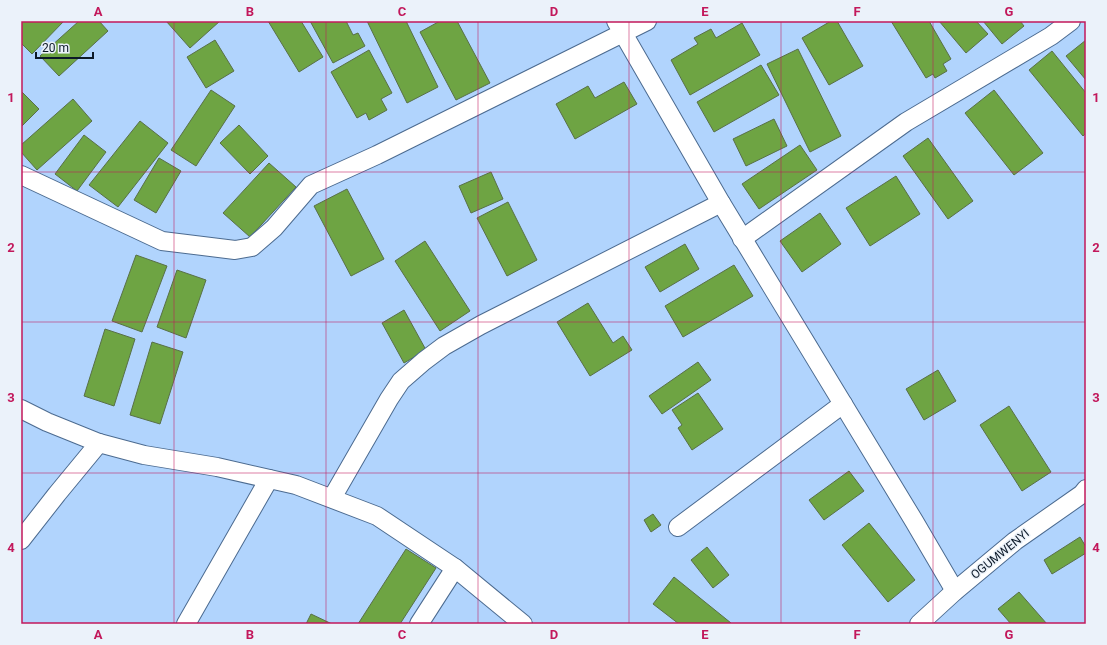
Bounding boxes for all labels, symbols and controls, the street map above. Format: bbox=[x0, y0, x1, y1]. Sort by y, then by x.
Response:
text: A bbox=[94, 4, 103, 19]
text: B bbox=[246, 4, 254, 19]
text: C bbox=[398, 4, 407, 19]
text: D bbox=[550, 4, 558, 19]
text: E bbox=[701, 4, 709, 19]
text: F bbox=[853, 4, 861, 19]
text: G bbox=[1005, 4, 1014, 19]
scale bar bbox=[36, 34, 93, 60]
text: 20 m bbox=[42, 41, 69, 55]
text: 1 bbox=[7, 90, 15, 105]
text: 1 bbox=[1092, 90, 1100, 105]
text: 2 bbox=[7, 240, 15, 255]
text: 2 bbox=[1092, 240, 1100, 255]
text: 3 bbox=[7, 390, 15, 405]
text: 3 bbox=[1092, 390, 1100, 405]
street label: OGUMWENYI bbox=[968, 526, 1032, 582]
text: 4 bbox=[7, 540, 15, 555]
text: 4 bbox=[1092, 540, 1100, 555]
text: A bbox=[94, 627, 103, 642]
text: B bbox=[246, 627, 254, 642]
text: C bbox=[398, 627, 407, 642]
text: D bbox=[550, 627, 558, 642]
text: E bbox=[701, 627, 709, 642]
text: F bbox=[853, 627, 861, 642]
text: G bbox=[1005, 627, 1014, 642]

